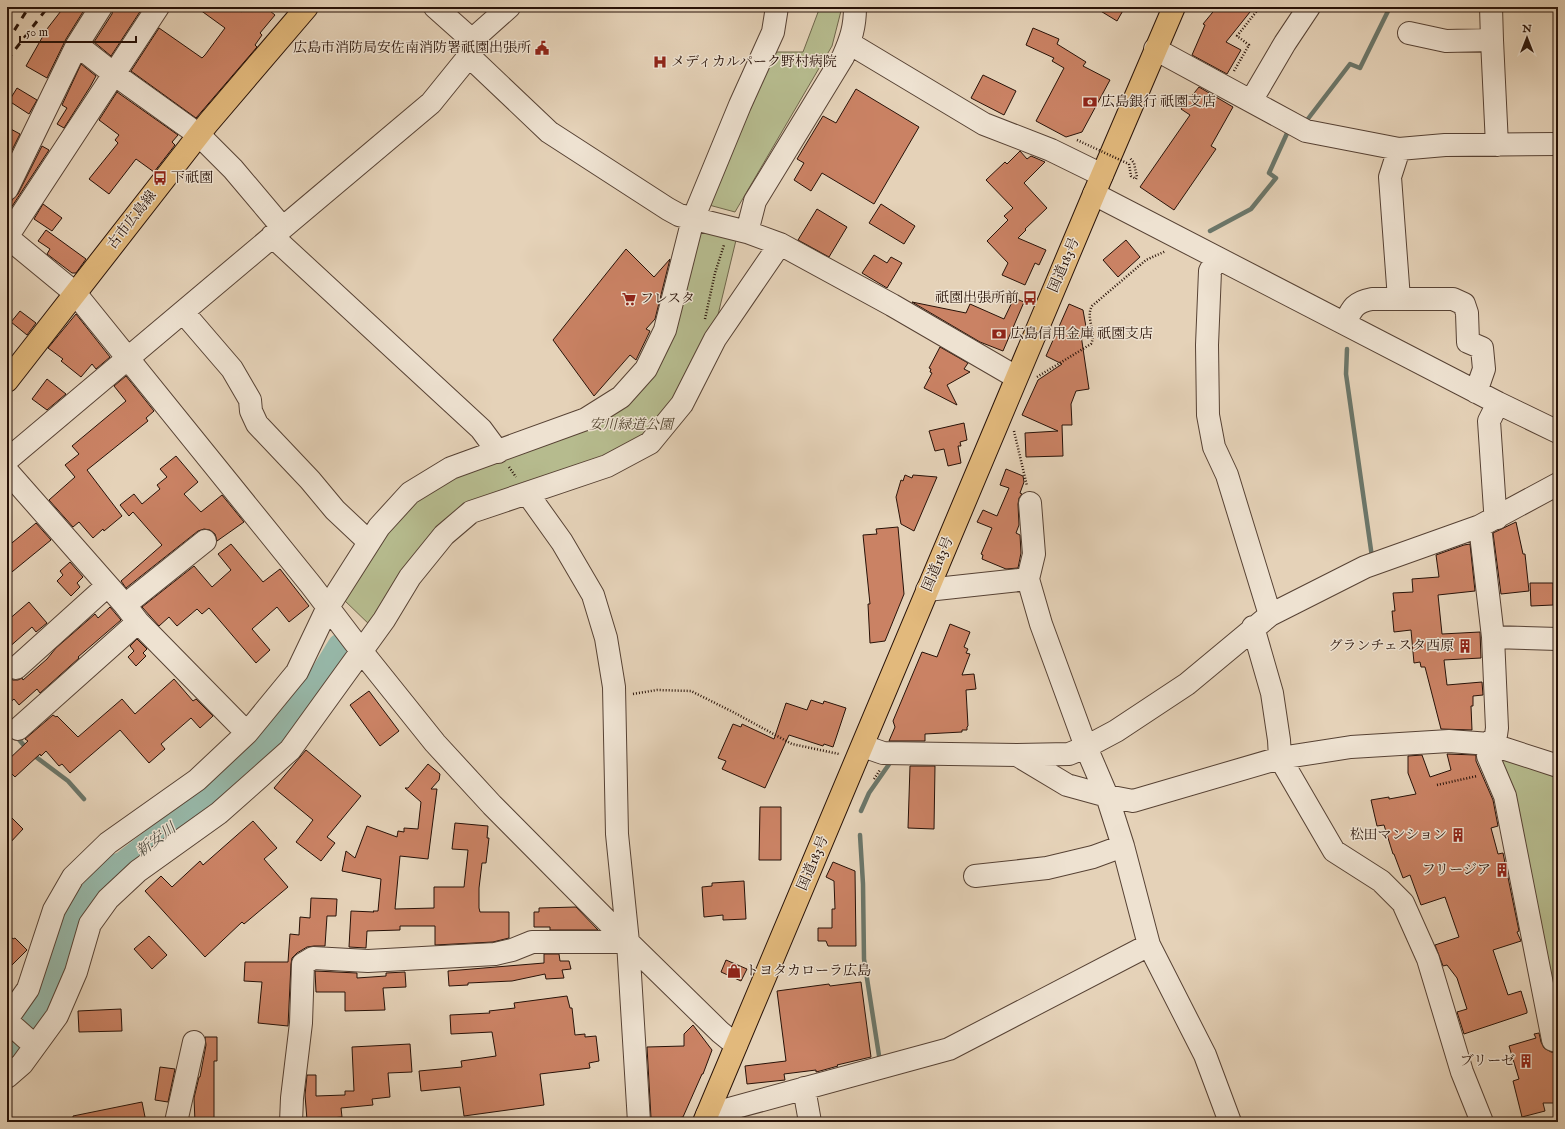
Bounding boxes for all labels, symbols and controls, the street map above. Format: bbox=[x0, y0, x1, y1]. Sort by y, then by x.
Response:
scale bar bbox=[20, 18, 136, 44]
north arrow bbox=[1507, 18, 1547, 58]
text: N bbox=[1521, 22, 1532, 36]
text: 50 m bbox=[26, 25, 48, 40]
place label: 広島市消防局安佐南消防署祇園出張所 bbox=[293, 39, 531, 57]
public building icon: 広島市消防局安佐南消防署祇園出張所 bbox=[534, 40, 550, 56]
place label: メディカルパーク野村病院 bbox=[671, 53, 837, 71]
hospital icon: メディカルパーク野村病院 bbox=[652, 54, 668, 70]
place label: 広島銀行 祇園支店 bbox=[1101, 93, 1216, 111]
bank icon: 広島銀行 祇園支店 bbox=[1082, 94, 1098, 110]
place label: 下祇園 bbox=[171, 169, 213, 187]
bus stop icon: 下祇園 bbox=[152, 170, 168, 186]
street label: 古市広島線 bbox=[103, 187, 161, 253]
street label: 国道183号 bbox=[1044, 235, 1084, 295]
place label: 祇園出張所前 bbox=[935, 289, 1019, 307]
place label: フレスタ bbox=[640, 290, 695, 308]
bus stop icon: 祇園出張所前 bbox=[1022, 290, 1038, 306]
supermarket icon: フレスタ bbox=[621, 291, 637, 307]
place label: 広島信用金庫 祇園支店 bbox=[1010, 325, 1153, 343]
bank icon: 広島信用金庫 祇園支店 bbox=[991, 326, 1007, 342]
park label: 安川緑道公園 bbox=[589, 416, 675, 434]
street label: 国道183号 bbox=[918, 534, 958, 594]
place label: グランチェスタ西原 bbox=[1328, 637, 1454, 655]
building icon: グランチェスタ西原 bbox=[1457, 638, 1473, 654]
water label: 新安川 bbox=[132, 818, 181, 861]
place label: 松田マンション bbox=[1350, 826, 1447, 844]
building icon: 松田マンション bbox=[1450, 827, 1466, 843]
street label: 国道183号 bbox=[793, 833, 833, 893]
place label: フリージア bbox=[1422, 861, 1491, 879]
building icon: フリージア bbox=[1494, 862, 1510, 878]
place label: トヨタカローラ広島 bbox=[745, 962, 871, 980]
shop icon: トヨタカローラ広島 bbox=[726, 963, 742, 979]
place label: ブリーゼ bbox=[1460, 1052, 1515, 1070]
building icon: ブリーゼ bbox=[1518, 1053, 1534, 1069]

